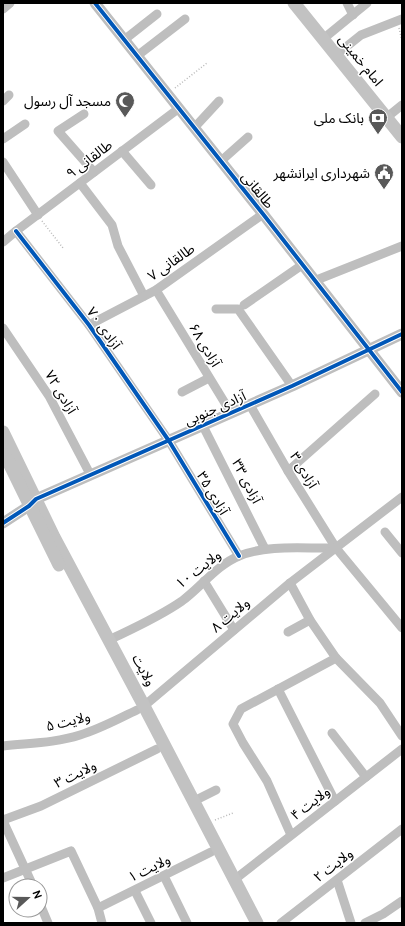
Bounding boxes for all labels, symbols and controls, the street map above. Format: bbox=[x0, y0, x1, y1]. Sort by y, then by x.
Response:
street label: امام خمینی bbox=[333, 30, 387, 91]
mosque icon: مسجد آل رسول bbox=[114, 90, 136, 118]
place label: مسجد آل رسول bbox=[24, 92, 111, 110]
bank icon: بانک ملی bbox=[367, 107, 389, 135]
place label: بانک ملی bbox=[314, 109, 364, 127]
street label: طالقانی ۹ bbox=[62, 136, 116, 182]
public building icon: شهرداری ایرانشهر bbox=[373, 162, 395, 190]
place label: شهرداری ایرانشهر bbox=[273, 164, 370, 182]
street label: طالقانی bbox=[238, 168, 278, 212]
street label: طالقانی ۷ bbox=[144, 239, 198, 285]
street label: آزادی ۷۰ bbox=[83, 303, 126, 353]
street label: آزادی ۶۸ bbox=[185, 320, 226, 371]
street label: آزادی ۷۲ bbox=[41, 367, 82, 418]
street label: آزادی جنوبی bbox=[181, 386, 249, 430]
street label: آزادی ۳ bbox=[286, 448, 322, 493]
street label: آزادی ۳۳ bbox=[228, 456, 266, 507]
street label: آزادی ۳۵ bbox=[193, 468, 234, 519]
street label: ولایت ۱۰ bbox=[172, 546, 224, 592]
street label: ولایت ۸ bbox=[207, 594, 253, 636]
street label: ولایت bbox=[128, 651, 160, 689]
street label: ولایت ۵ bbox=[44, 707, 92, 735]
street label: ولایت ۳ bbox=[51, 756, 99, 792]
street label: ولایت ۴ bbox=[287, 782, 333, 824]
street label: ولایت ۲ bbox=[310, 844, 356, 886]
street label: ولایت ۱ bbox=[125, 850, 173, 886]
north arrow bbox=[8, 878, 48, 918]
text: N bbox=[29, 888, 45, 901]

